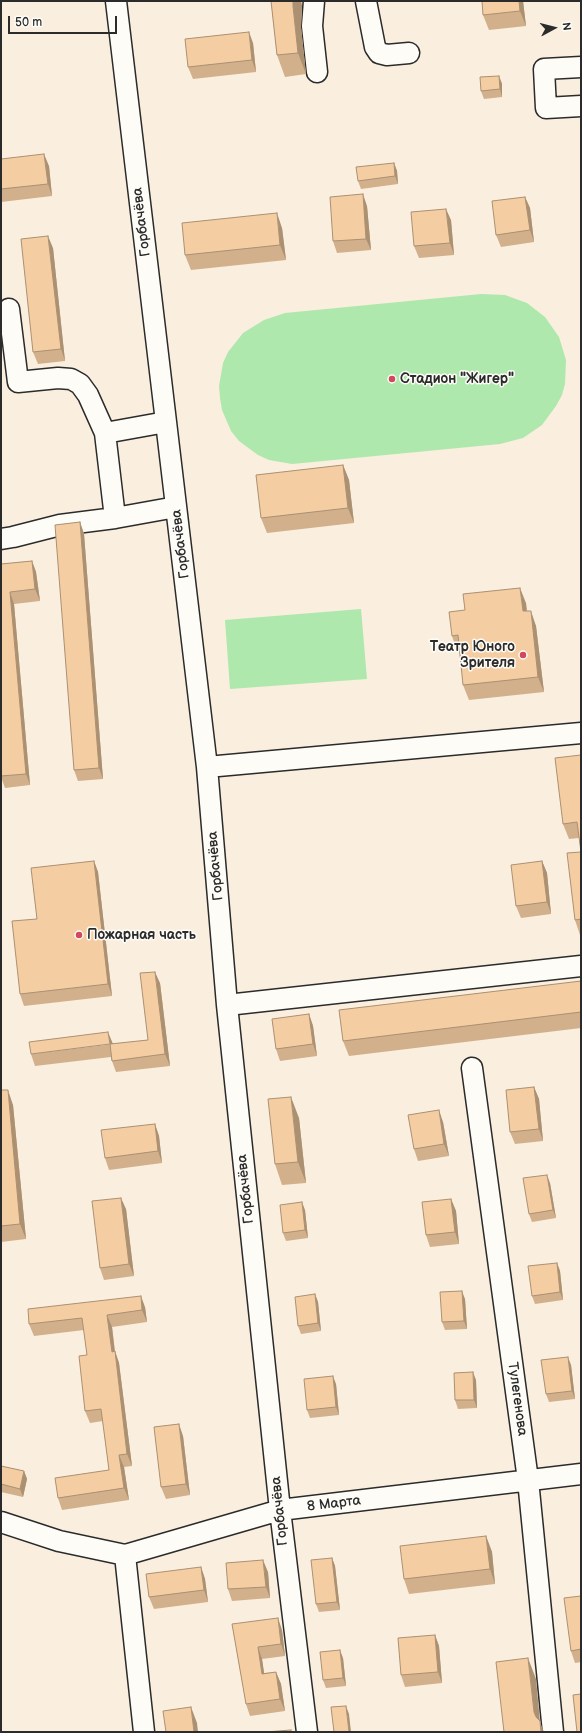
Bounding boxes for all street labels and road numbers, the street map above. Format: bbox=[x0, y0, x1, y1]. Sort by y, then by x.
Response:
street label: Горбачёва bbox=[129, 187, 155, 257]
street label: Горбачёва bbox=[168, 509, 194, 579]
street label: Горбачёва bbox=[205, 831, 227, 901]
street label: Горбачёва bbox=[234, 1154, 258, 1224]
street label: Тулегенова bbox=[504, 1361, 530, 1437]
street label: Горбачёва bbox=[268, 1476, 292, 1546]
street label: 8 Марта bbox=[306, 1492, 362, 1516]

